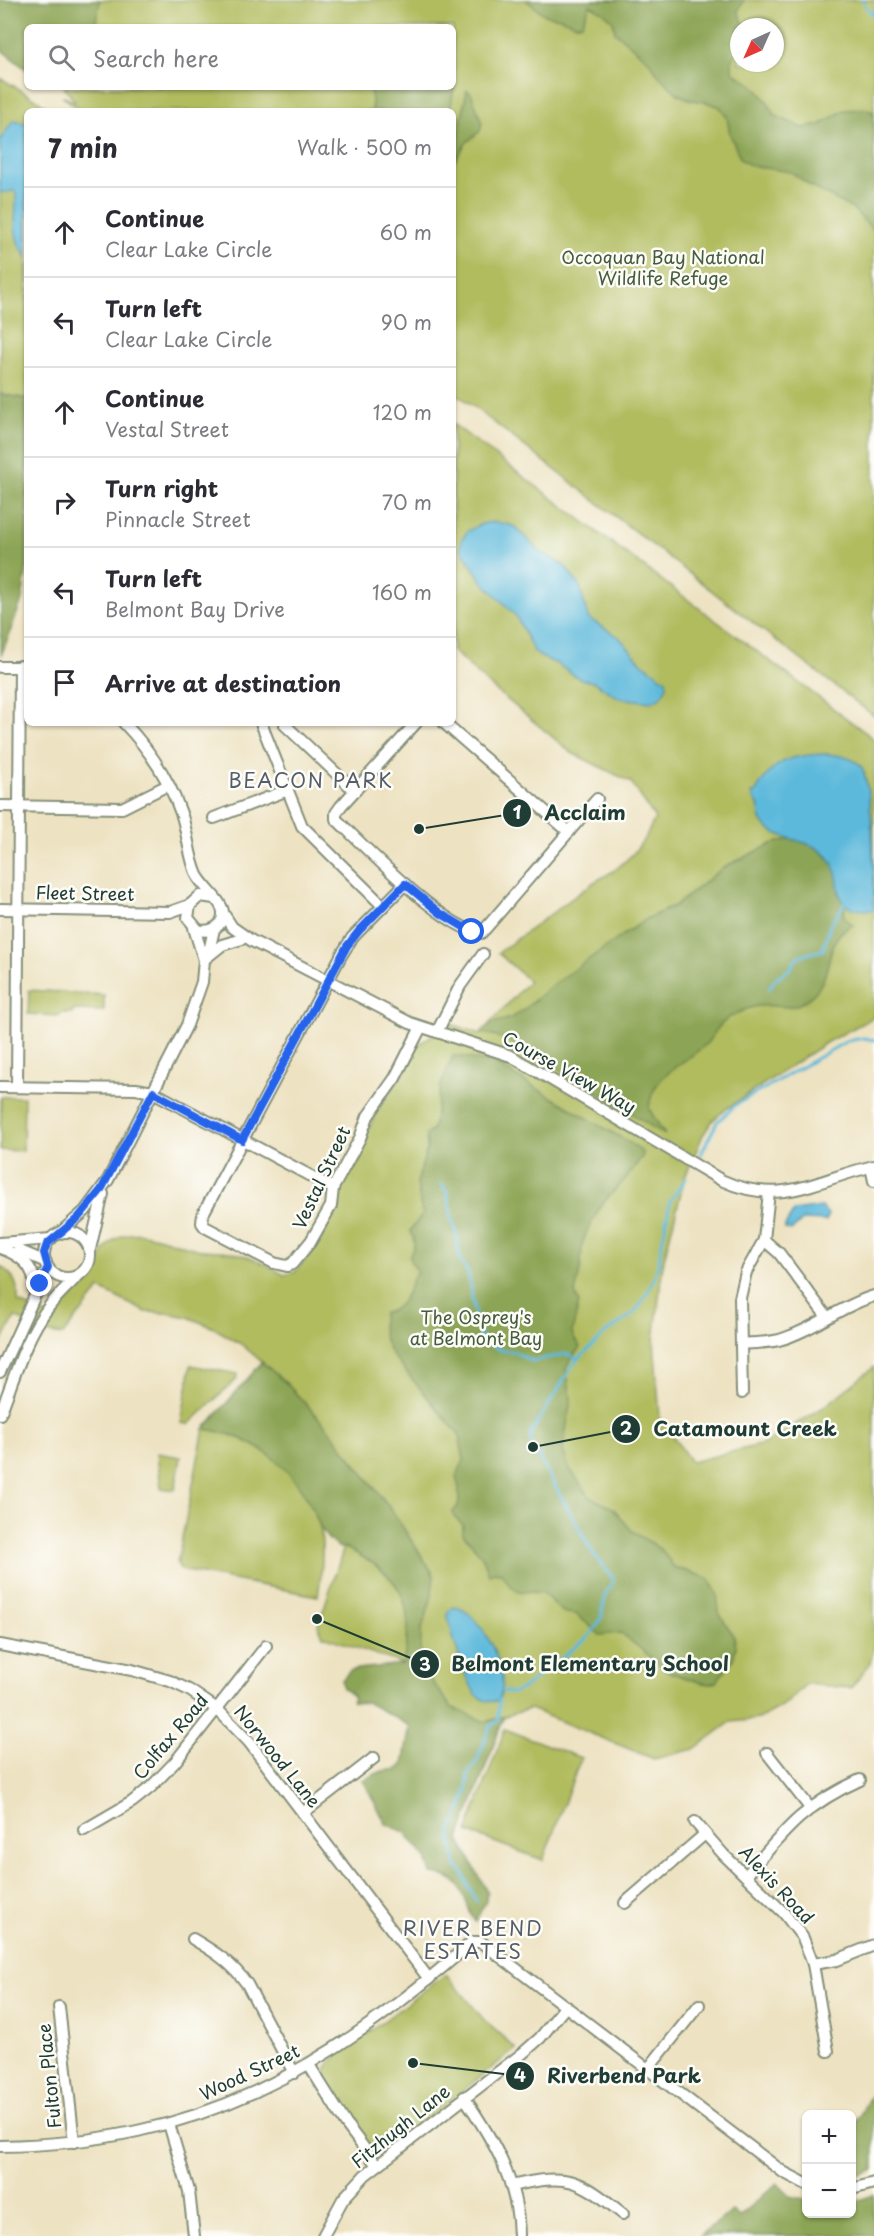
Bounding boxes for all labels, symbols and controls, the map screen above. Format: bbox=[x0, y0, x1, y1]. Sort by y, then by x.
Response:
north arrow bbox=[730, 18, 784, 72]
search box bbox=[24, 24, 456, 90]
icon: search bbox=[45, 41, 78, 74]
text: Search here bbox=[93, 41, 219, 74]
text: 7 min bbox=[48, 128, 118, 167]
text: Walk · 500 m bbox=[297, 132, 432, 162]
text: Continue bbox=[105, 201, 204, 234]
icon: ahead bbox=[48, 216, 81, 249]
text: 60 m bbox=[380, 217, 432, 247]
text: Clear Lake Circle bbox=[105, 234, 272, 264]
park label: Occoquan Bay National Wildlife Refuge bbox=[561, 243, 765, 291]
text: Turn left bbox=[105, 291, 202, 324]
icon: left bbox=[48, 306, 81, 339]
text: 90 m bbox=[381, 307, 432, 337]
text: Clear Lake Circle bbox=[105, 324, 272, 354]
text: Continue bbox=[105, 381, 204, 414]
icon: ahead bbox=[48, 396, 81, 429]
text: 120 m bbox=[373, 397, 432, 427]
text: Vestal Street bbox=[105, 414, 229, 444]
text: Turn right bbox=[105, 471, 218, 504]
icon: right bbox=[48, 486, 81, 519]
text: 70 m bbox=[382, 487, 432, 517]
text: Pinnacle Street bbox=[105, 504, 251, 534]
text: Turn left bbox=[105, 561, 202, 594]
icon: left bbox=[48, 576, 81, 609]
text: 160 m bbox=[372, 577, 432, 607]
text: Belmont Bay Drive bbox=[105, 594, 285, 624]
icon: arrive bbox=[48, 666, 81, 699]
text: Arrive at destination bbox=[105, 666, 341, 699]
district label: BEACON PARK bbox=[229, 765, 393, 795]
callout: Acclaim bbox=[502, 794, 637, 832]
text: Acclaim bbox=[543, 797, 626, 827]
text: 1 bbox=[513, 798, 522, 825]
street label: Fleet Street bbox=[35, 878, 135, 907]
route start bbox=[458, 918, 484, 944]
street label: Course View Way bbox=[498, 1024, 641, 1120]
street label: Vestal Street bbox=[285, 1121, 356, 1234]
route end bbox=[26, 1270, 52, 1296]
park label: The Osprey's at Belmont Bay bbox=[410, 1303, 542, 1351]
callout: Catamount Creek bbox=[611, 1410, 849, 1448]
text: Catamount Creek bbox=[653, 1413, 837, 1443]
text: 2 bbox=[620, 1414, 633, 1441]
callout: Belmont Elementary School bbox=[410, 1645, 741, 1683]
text: Belmont Elementary School bbox=[451, 1648, 729, 1678]
text: 3 bbox=[419, 1650, 431, 1677]
street label: Colfax Road bbox=[126, 1687, 214, 1785]
street label: Norwood Lane bbox=[228, 1699, 328, 1813]
street label: Alexis Road bbox=[733, 1838, 821, 1930]
district label: RIVER BEND ESTATES bbox=[403, 1913, 543, 1966]
street label: Fulton Place bbox=[30, 2022, 67, 2130]
street label: Wood Street bbox=[195, 2037, 304, 2107]
callout: Riverbend Park bbox=[505, 2057, 714, 2095]
text: Riverbend Park bbox=[547, 2060, 702, 2090]
text: 4 bbox=[514, 2061, 526, 2088]
street label: Fitzhugh Lane bbox=[345, 2077, 455, 2174]
map controls bbox=[802, 2110, 856, 2218]
button: + bbox=[802, 2110, 856, 2164]
button: − bbox=[802, 2164, 856, 2218]

